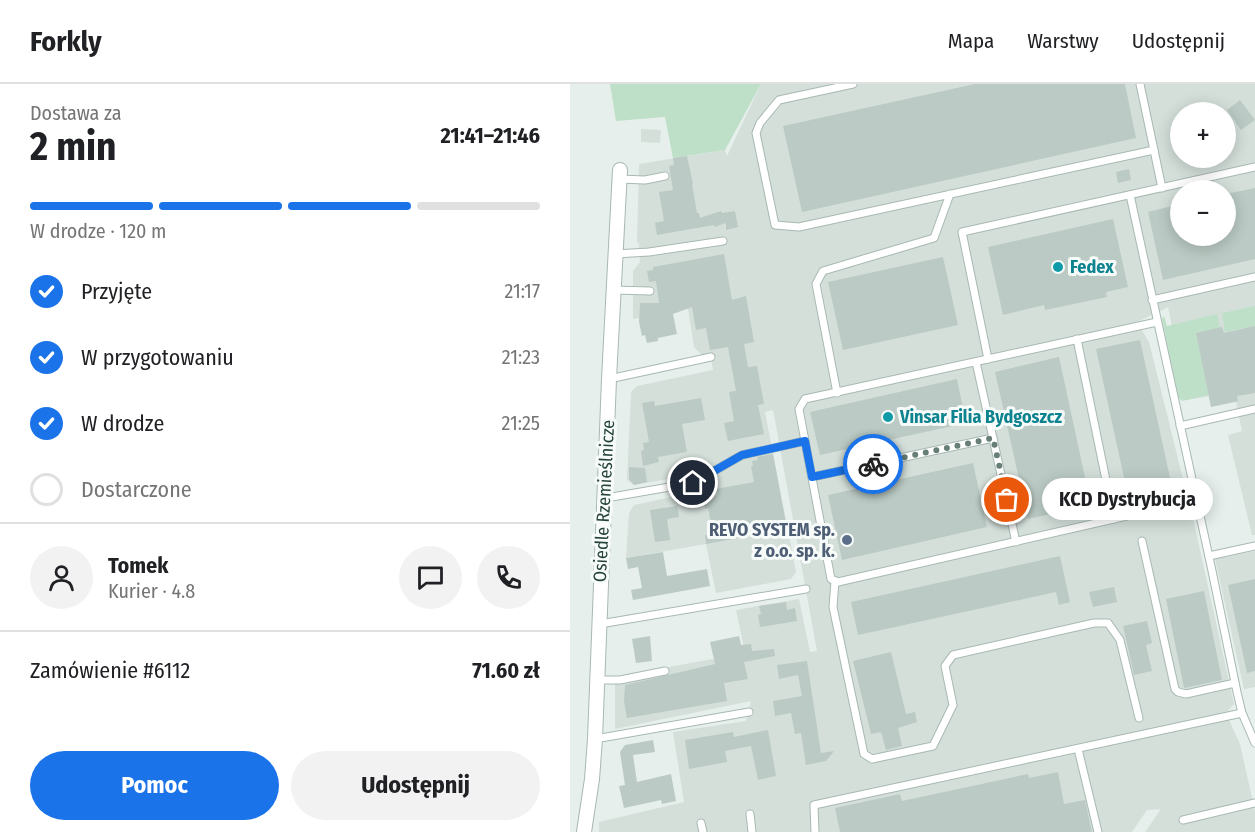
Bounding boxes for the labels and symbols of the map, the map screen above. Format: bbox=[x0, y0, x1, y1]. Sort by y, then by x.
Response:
place label: Fedex bbox=[1070, 256, 1114, 278]
marker: Fedex bbox=[1051, 260, 1065, 274]
place label: Vinsar Filia Bydgoszcz bbox=[899, 406, 1063, 428]
marker: Vinsar Filia Bydgoszcz bbox=[881, 410, 895, 424]
street label: Osiedle Rzemieślnicze bbox=[589, 419, 619, 583]
courier bbox=[843, 434, 903, 494]
pin bbox=[667, 457, 718, 508]
pin bbox=[981, 474, 1032, 525]
callout: KCD Dystrybucja bbox=[1043, 479, 1214, 521]
place label: REVO SYSTEM sp. z o.o. sp. k. bbox=[709, 519, 835, 562]
marker: REVO SYSTEM sp. z o.o. sp. k. bbox=[840, 533, 854, 547]

